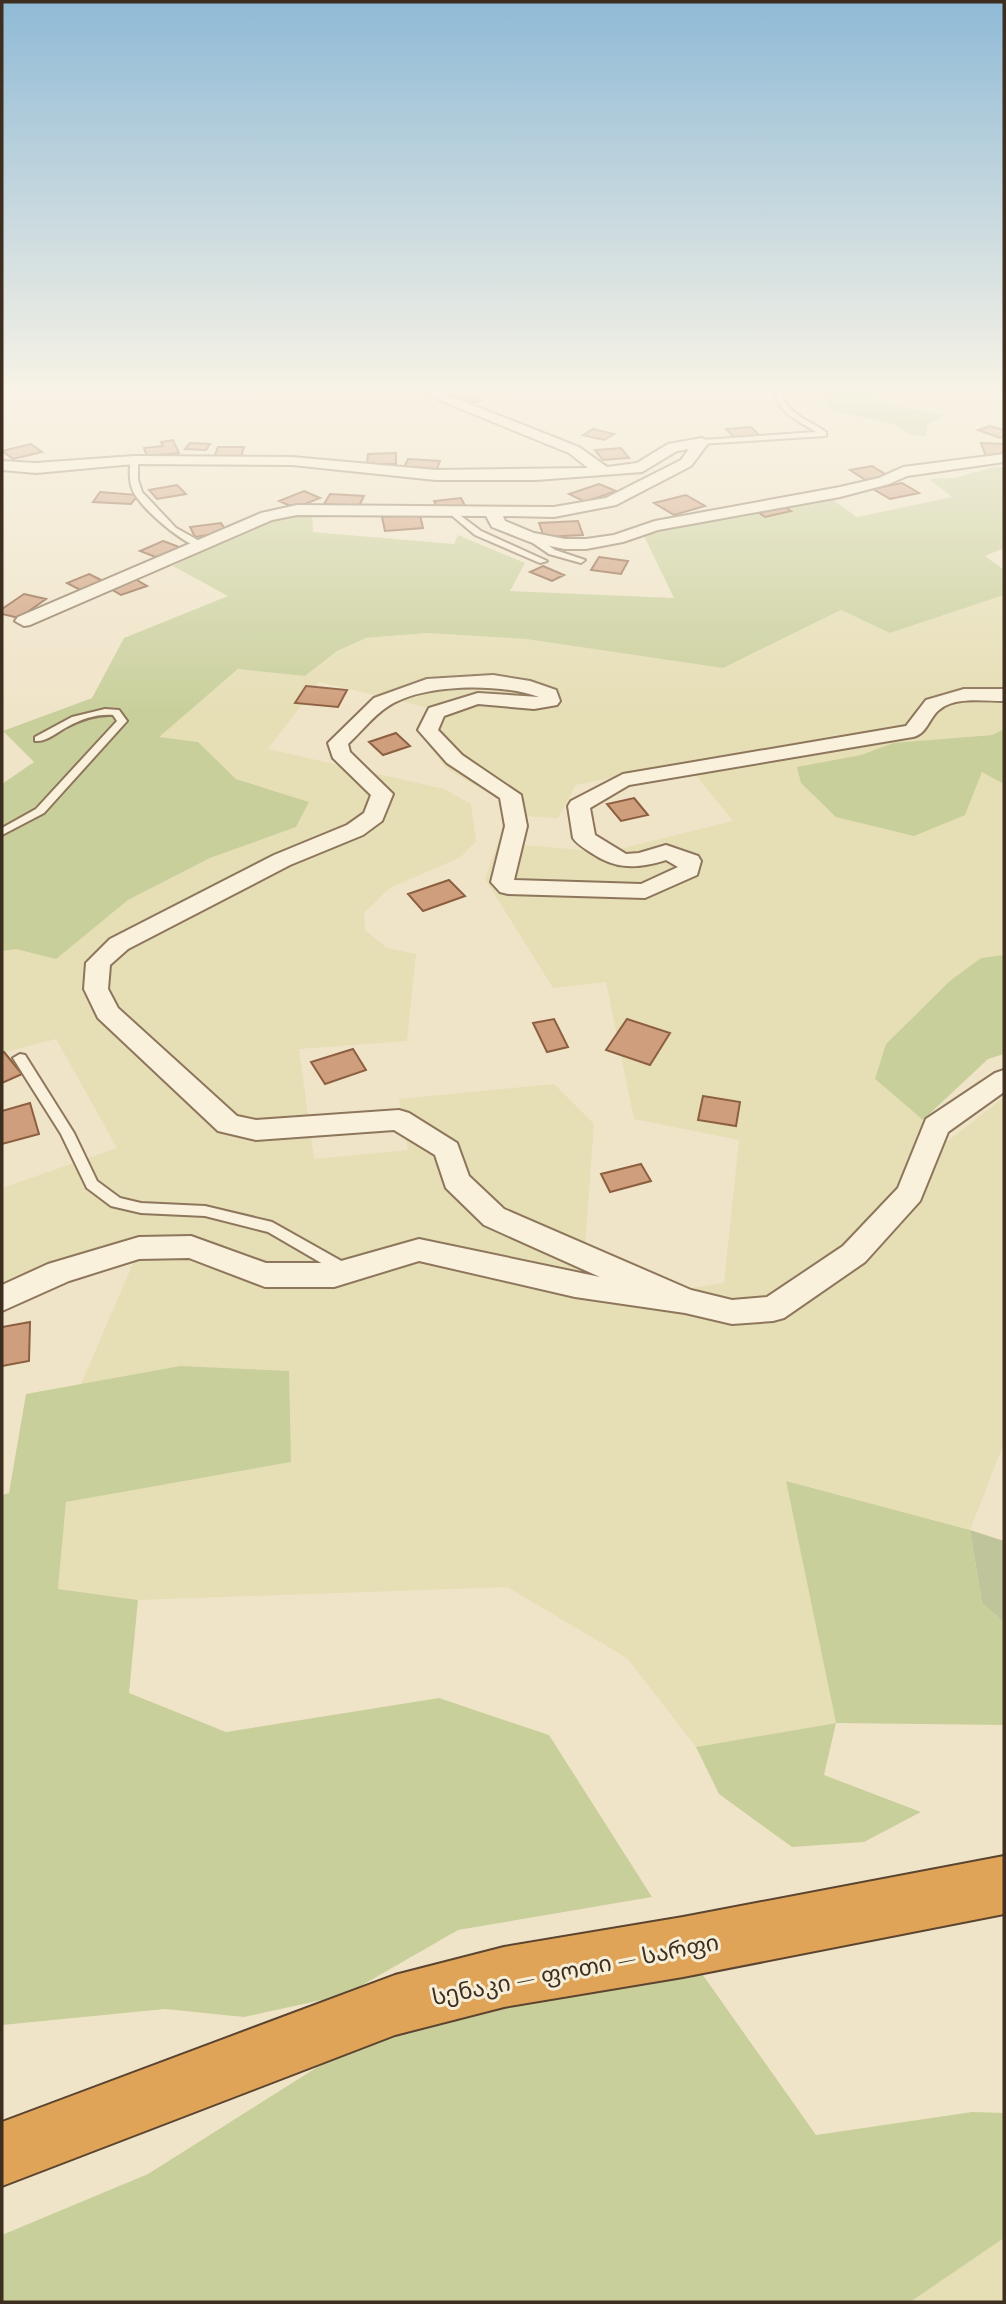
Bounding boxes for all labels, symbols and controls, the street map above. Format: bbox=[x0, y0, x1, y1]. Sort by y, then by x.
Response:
street label: სენაკი — ფოთი — სარფი bbox=[429, 1925, 721, 2011]

